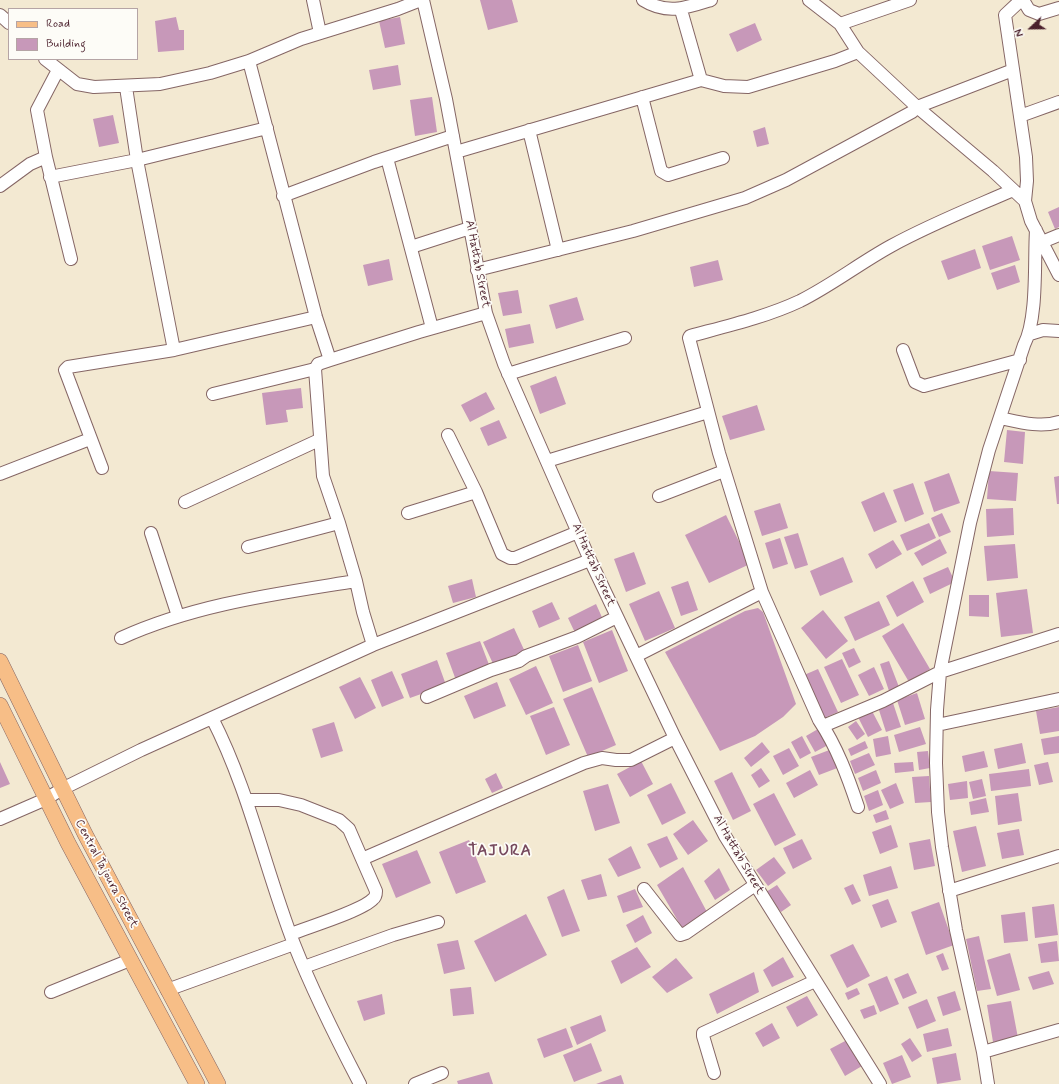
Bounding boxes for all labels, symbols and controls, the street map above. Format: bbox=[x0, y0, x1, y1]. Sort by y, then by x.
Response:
legend bbox=[8, 8, 138, 60]
north arrow bbox=[1011, 8, 1051, 48]
text: Road bbox=[46, 16, 70, 32]
text: N bbox=[1012, 26, 1028, 39]
text: Building bbox=[46, 36, 86, 52]
street label: Al Hattab Street bbox=[461, 219, 493, 309]
street label: Al Hattab Street bbox=[568, 521, 618, 609]
street label: Al Hattab Street bbox=[709, 813, 767, 897]
street label: Central Tajoura Street bbox=[71, 817, 141, 931]
district label: TAJURA bbox=[468, 842, 532, 862]

